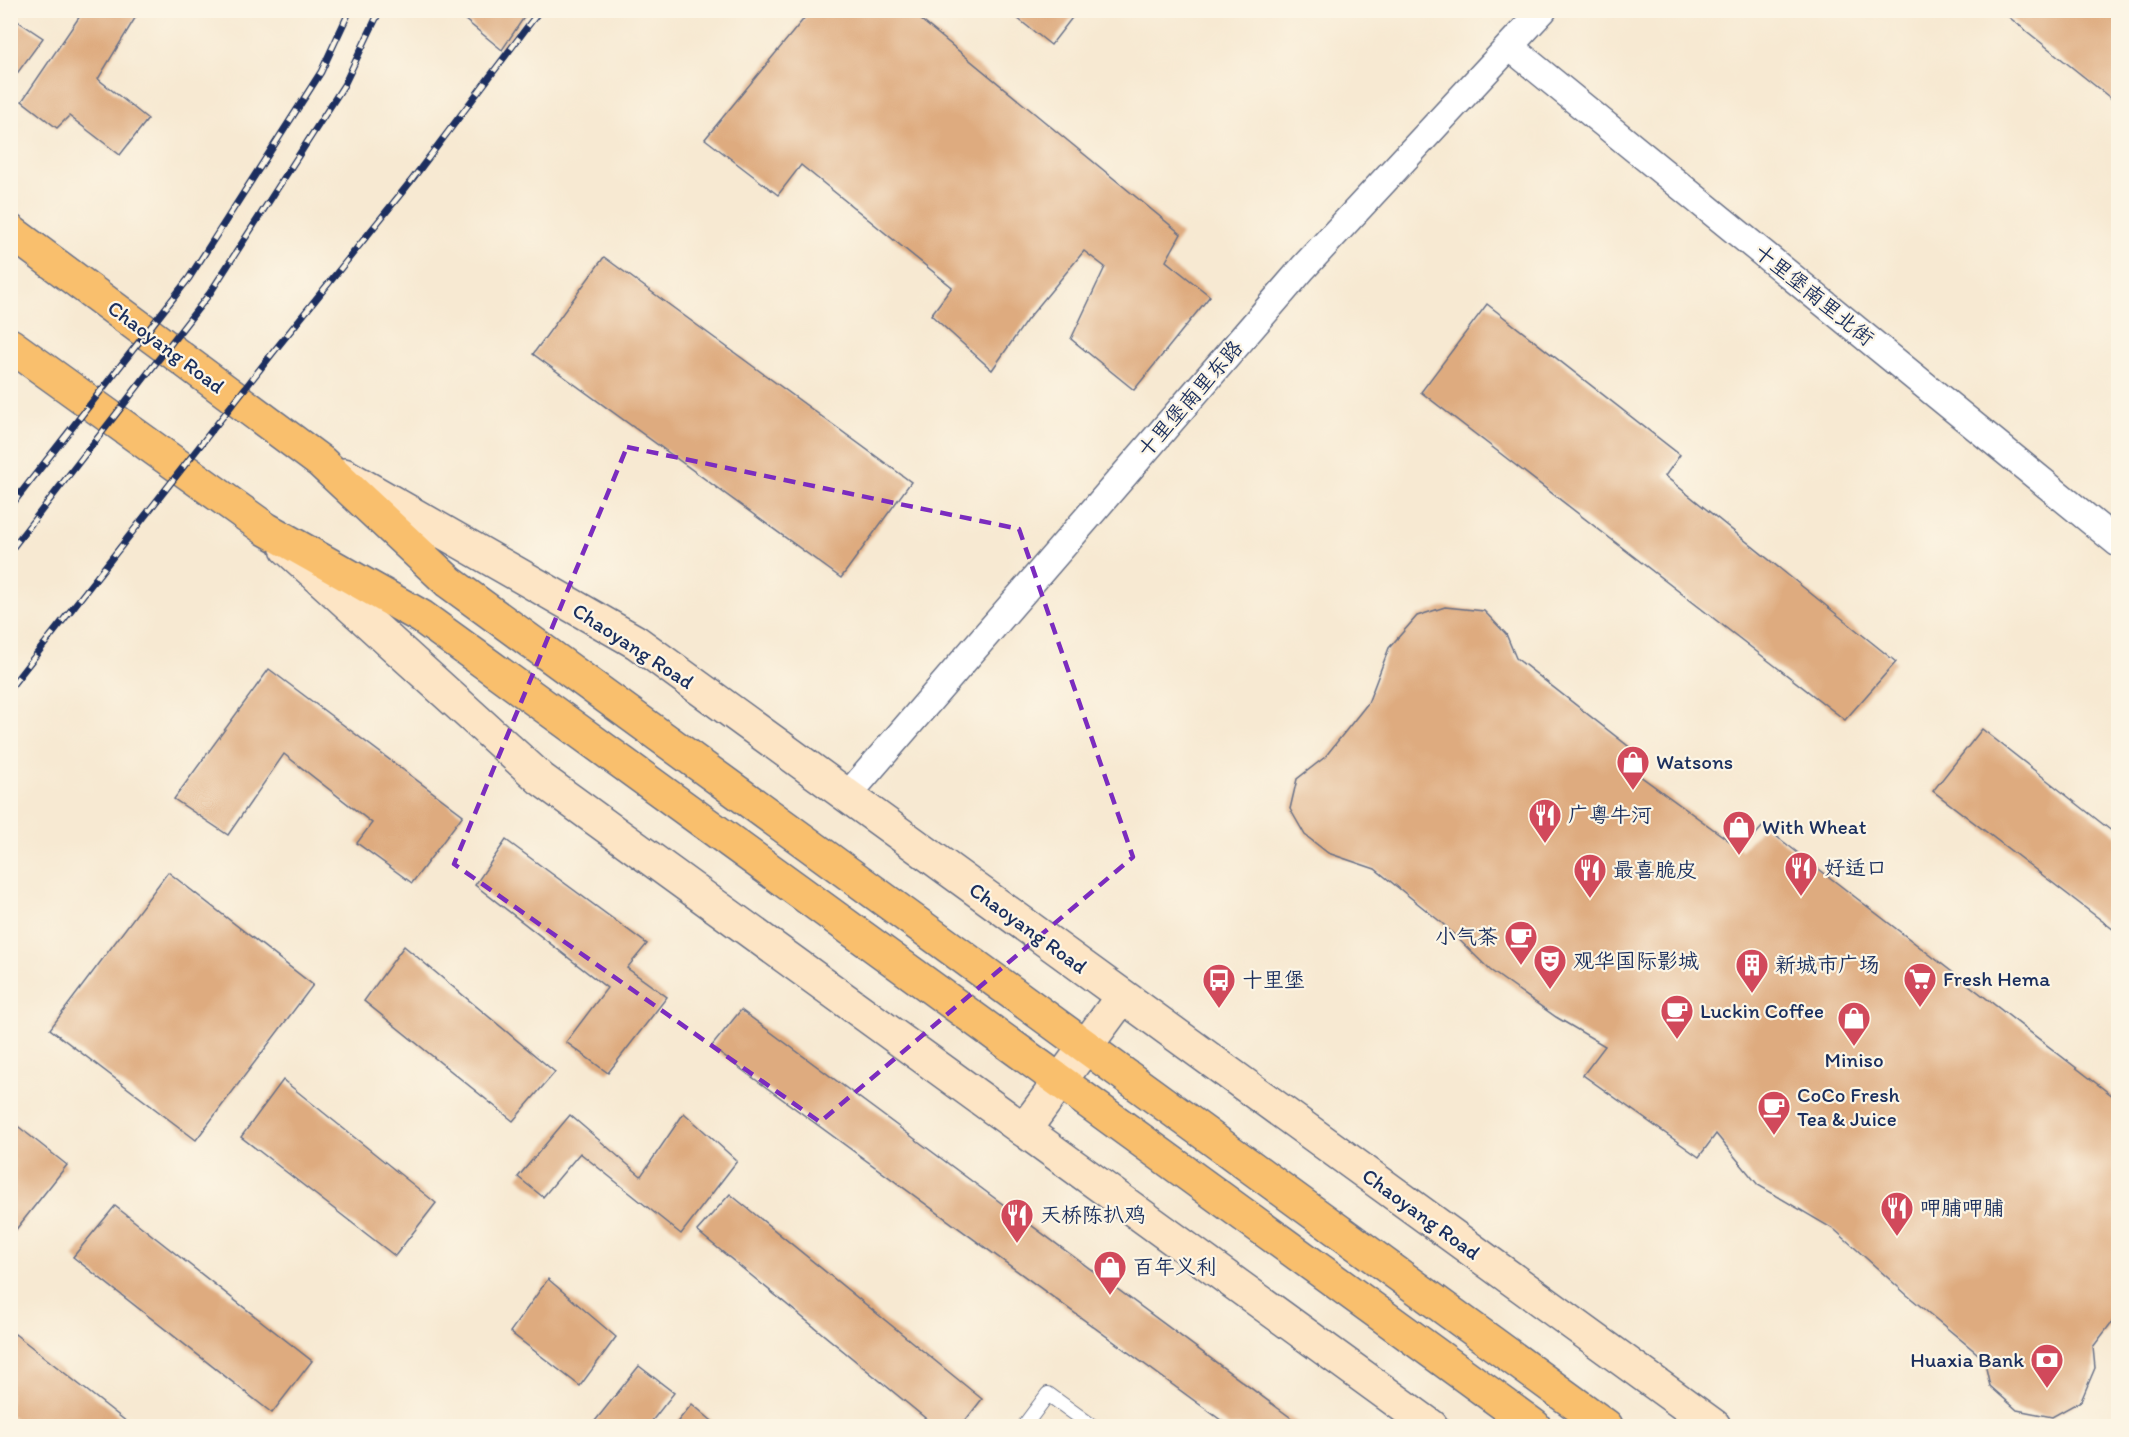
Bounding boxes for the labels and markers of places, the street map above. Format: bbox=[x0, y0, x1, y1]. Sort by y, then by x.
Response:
shop icon: Watsons bbox=[1615, 744, 1651, 791]
place label: Watsons bbox=[1656, 749, 1733, 774]
restaurant icon: 广粤牛河 bbox=[1527, 797, 1563, 844]
place label: 广粤牛河 bbox=[1568, 802, 1652, 827]
shop icon: With Wheat bbox=[1721, 809, 1757, 856]
place label: With Wheat bbox=[1762, 814, 1867, 839]
restaurant icon: 好适口 bbox=[1783, 850, 1819, 897]
restaurant icon: 最喜脆皮 bbox=[1572, 852, 1608, 899]
place label: 好适口 bbox=[1824, 855, 1887, 880]
place label: 最喜脆皮 bbox=[1613, 857, 1697, 882]
cafe icon: 小气茶 bbox=[1503, 919, 1539, 966]
place label: 小气茶 bbox=[1435, 924, 1498, 949]
theatre icon: 观华国际影城 bbox=[1532, 943, 1568, 990]
building icon: 新城市广场 bbox=[1734, 947, 1770, 994]
place label: 观华国际影城 bbox=[1573, 948, 1699, 973]
place label: 新城市广场 bbox=[1775, 952, 1880, 977]
supermarket icon: Fresh Hema bbox=[1902, 961, 1938, 1008]
bus stop icon: 十里堡 bbox=[1201, 962, 1237, 1009]
place label: Fresh Hema bbox=[1943, 966, 2050, 991]
place label: 十里堡 bbox=[1242, 967, 1305, 992]
cafe icon: Luckin Coffee bbox=[1659, 993, 1695, 1040]
place label: Luckin Coffee bbox=[1700, 998, 1824, 1023]
shop icon: Miniso bbox=[1836, 1000, 1872, 1047]
place label: Miniso bbox=[1824, 1047, 1884, 1072]
place label: CoCo Fresh Tea & Juice bbox=[1797, 1082, 1900, 1131]
cafe icon: CoCo Fresh Tea & Juice bbox=[1756, 1089, 1792, 1136]
restaurant icon: 呷脯呷脯 bbox=[1879, 1190, 1915, 1237]
place label: 呷脯呷脯 bbox=[1920, 1195, 2004, 1220]
restaurant icon: 天桥陈扒鸡 bbox=[999, 1197, 1035, 1244]
place label: 天桥陈扒鸡 bbox=[1040, 1202, 1145, 1227]
shop icon: 百年义利 bbox=[1092, 1249, 1128, 1296]
place label: 百年义利 bbox=[1133, 1254, 1217, 1279]
bank icon: Huaxia Bank bbox=[2029, 1342, 2065, 1389]
place label: Huaxia Bank bbox=[1910, 1347, 2024, 1372]

